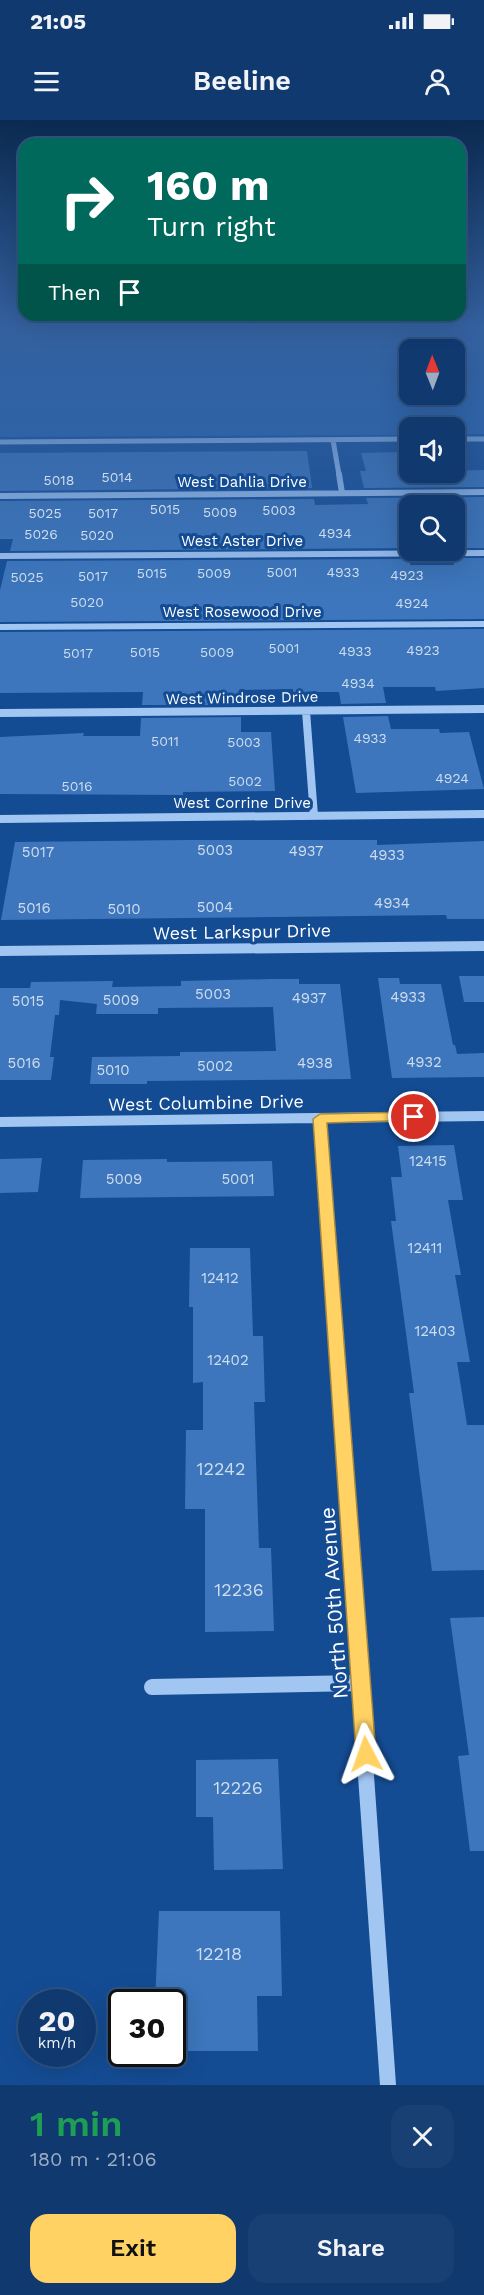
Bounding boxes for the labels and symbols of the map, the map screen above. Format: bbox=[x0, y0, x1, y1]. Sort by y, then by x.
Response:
north arrow bbox=[399, 339, 465, 405]
house number: 5014 bbox=[102, 469, 132, 485]
house number: 5018 bbox=[44, 472, 74, 488]
street label: West Dahlia Drive bbox=[177, 473, 307, 491]
house number: 5015 bbox=[150, 501, 180, 517]
house number: 5003 bbox=[262, 502, 296, 518]
house number: 5009 bbox=[203, 504, 237, 520]
house number: 5025 bbox=[28, 505, 62, 521]
house number: 5017 bbox=[88, 505, 118, 521]
house number: 4934 bbox=[318, 525, 352, 541]
house number: 5026 bbox=[24, 526, 58, 542]
house number: 5020 bbox=[80, 527, 114, 543]
street label: West Aster Drive bbox=[181, 532, 303, 550]
house number: 5001 bbox=[266, 564, 298, 580]
house number: 4933 bbox=[326, 564, 360, 580]
house number: 5015 bbox=[137, 565, 167, 581]
house number: 5009 bbox=[197, 565, 231, 581]
house number: 4923 bbox=[390, 567, 424, 583]
house number: 5017 bbox=[78, 568, 108, 584]
house number: 5025 bbox=[10, 569, 44, 585]
house number: 5020 bbox=[70, 594, 104, 610]
house number: 4924 bbox=[395, 595, 429, 611]
street label: West Rosewood Drive bbox=[162, 603, 322, 621]
house number: 5001 bbox=[268, 640, 300, 656]
house number: 4923 bbox=[406, 642, 440, 658]
house number: 4933 bbox=[338, 643, 372, 659]
house number: 5015 bbox=[130, 644, 160, 660]
house number: 5009 bbox=[200, 644, 234, 660]
house number: 5017 bbox=[63, 645, 93, 661]
house number: 4934 bbox=[341, 675, 375, 691]
street label: West Windrose Drive bbox=[166, 688, 318, 708]
house number: 4933 bbox=[353, 730, 387, 746]
house number: 5011 bbox=[151, 733, 179, 749]
house number: 5003 bbox=[227, 734, 261, 750]
house number: 4924 bbox=[435, 770, 469, 786]
house number: 5002 bbox=[228, 773, 262, 789]
house number: 5016 bbox=[62, 778, 92, 794]
street label: West Corrine Drive bbox=[173, 794, 311, 812]
house number: 5003 bbox=[197, 841, 233, 859]
house number: 4937 bbox=[289, 842, 323, 860]
house number: 5017 bbox=[22, 843, 54, 861]
house number: 4933 bbox=[369, 846, 405, 864]
house number: 4934 bbox=[374, 894, 410, 912]
house number: 5004 bbox=[197, 898, 233, 916]
house number: 5016 bbox=[17, 899, 51, 917]
house number: 5010 bbox=[107, 900, 141, 918]
street label: West Larkspur Drive bbox=[153, 919, 331, 944]
house number: 5003 bbox=[195, 985, 231, 1003]
house number: 4933 bbox=[390, 988, 426, 1006]
house number: 4937 bbox=[292, 989, 326, 1007]
house number: 5009 bbox=[103, 991, 139, 1009]
house number: 5015 bbox=[12, 992, 44, 1010]
house number: 4932 bbox=[406, 1053, 442, 1071]
house number: 5016 bbox=[7, 1054, 41, 1072]
house number: 4938 bbox=[297, 1054, 333, 1072]
house number: 5002 bbox=[197, 1057, 233, 1075]
house number: 5010 bbox=[96, 1061, 130, 1079]
street label: West Columbine Drive bbox=[108, 1090, 304, 1115]
pin bbox=[388, 1091, 439, 1142]
house number: 12415 bbox=[409, 1152, 447, 1170]
house number: 5009 bbox=[106, 1170, 142, 1188]
house number: 5001 bbox=[221, 1170, 255, 1188]
house number: 12411 bbox=[408, 1239, 442, 1257]
house number: 12412 bbox=[201, 1269, 239, 1287]
house number: 12403 bbox=[414, 1322, 456, 1340]
house number: 12402 bbox=[207, 1351, 249, 1369]
house number: 12242 bbox=[197, 1458, 245, 1479]
street label: North 50th Avenue bbox=[314, 1506, 353, 1700]
house number: 12236 bbox=[214, 1579, 264, 1600]
position arrow bbox=[334, 1722, 398, 1786]
house number: 12226 bbox=[213, 1777, 263, 1798]
house number: 12218 bbox=[196, 1943, 242, 1964]
speed limit sign: 30 bbox=[108, 1989, 186, 2067]

